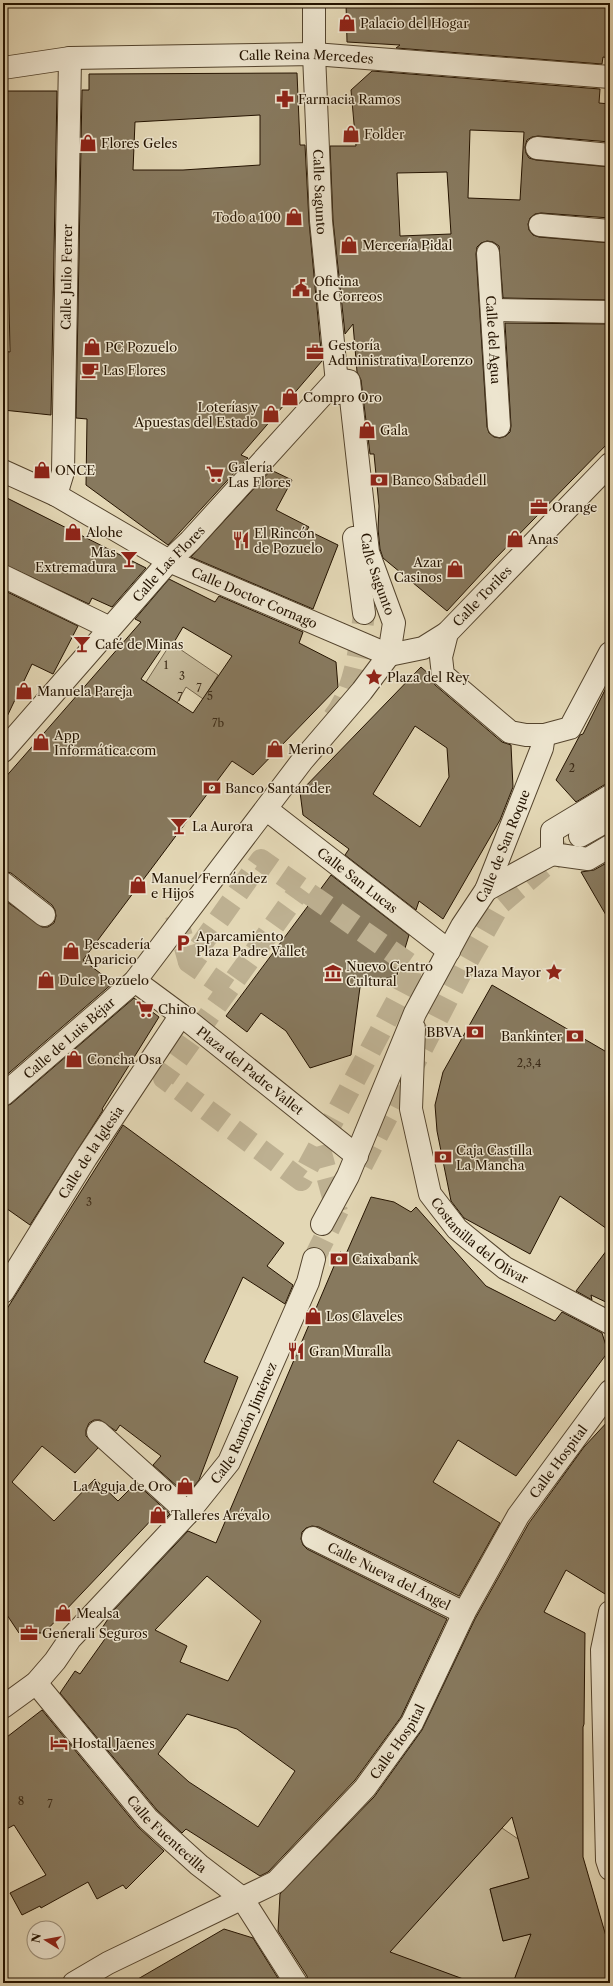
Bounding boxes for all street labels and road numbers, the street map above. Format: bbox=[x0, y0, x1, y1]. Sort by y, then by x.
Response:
street label: Calle Reina Mercedes bbox=[239, 46, 374, 67]
street label: Calle Sagunto bbox=[310, 149, 330, 235]
street label: Calle Julio Ferrer bbox=[57, 223, 75, 330]
street label: Calle del Agua bbox=[483, 295, 504, 385]
street label: Calle Las Flores bbox=[129, 522, 208, 605]
street label: Calle Sagunto bbox=[358, 532, 398, 617]
street label: Calle Toriles bbox=[449, 562, 515, 630]
street label: Calle Doctor Cornago bbox=[189, 564, 320, 631]
street label: Calle de San Roque bbox=[472, 787, 533, 906]
street label: Calle San Lucas bbox=[314, 844, 401, 917]
street label: Calle de Luis Béjar bbox=[20, 994, 118, 1082]
street label: Plaza del Padre Vallet bbox=[194, 1023, 307, 1118]
street label: Calle de la Iglesia bbox=[55, 1103, 127, 1202]
street label: Costanilla del Olivar bbox=[428, 1194, 532, 1287]
street label: Calle Ramón Jiménez bbox=[207, 1359, 280, 1487]
street label: Calle Hospital bbox=[526, 1422, 590, 1501]
street label: Calle Nueva del Ángel bbox=[325, 1539, 453, 1613]
street label: Calle Hospital bbox=[366, 1701, 428, 1782]
street label: Calle Fuentecilla bbox=[124, 1792, 210, 1876]

